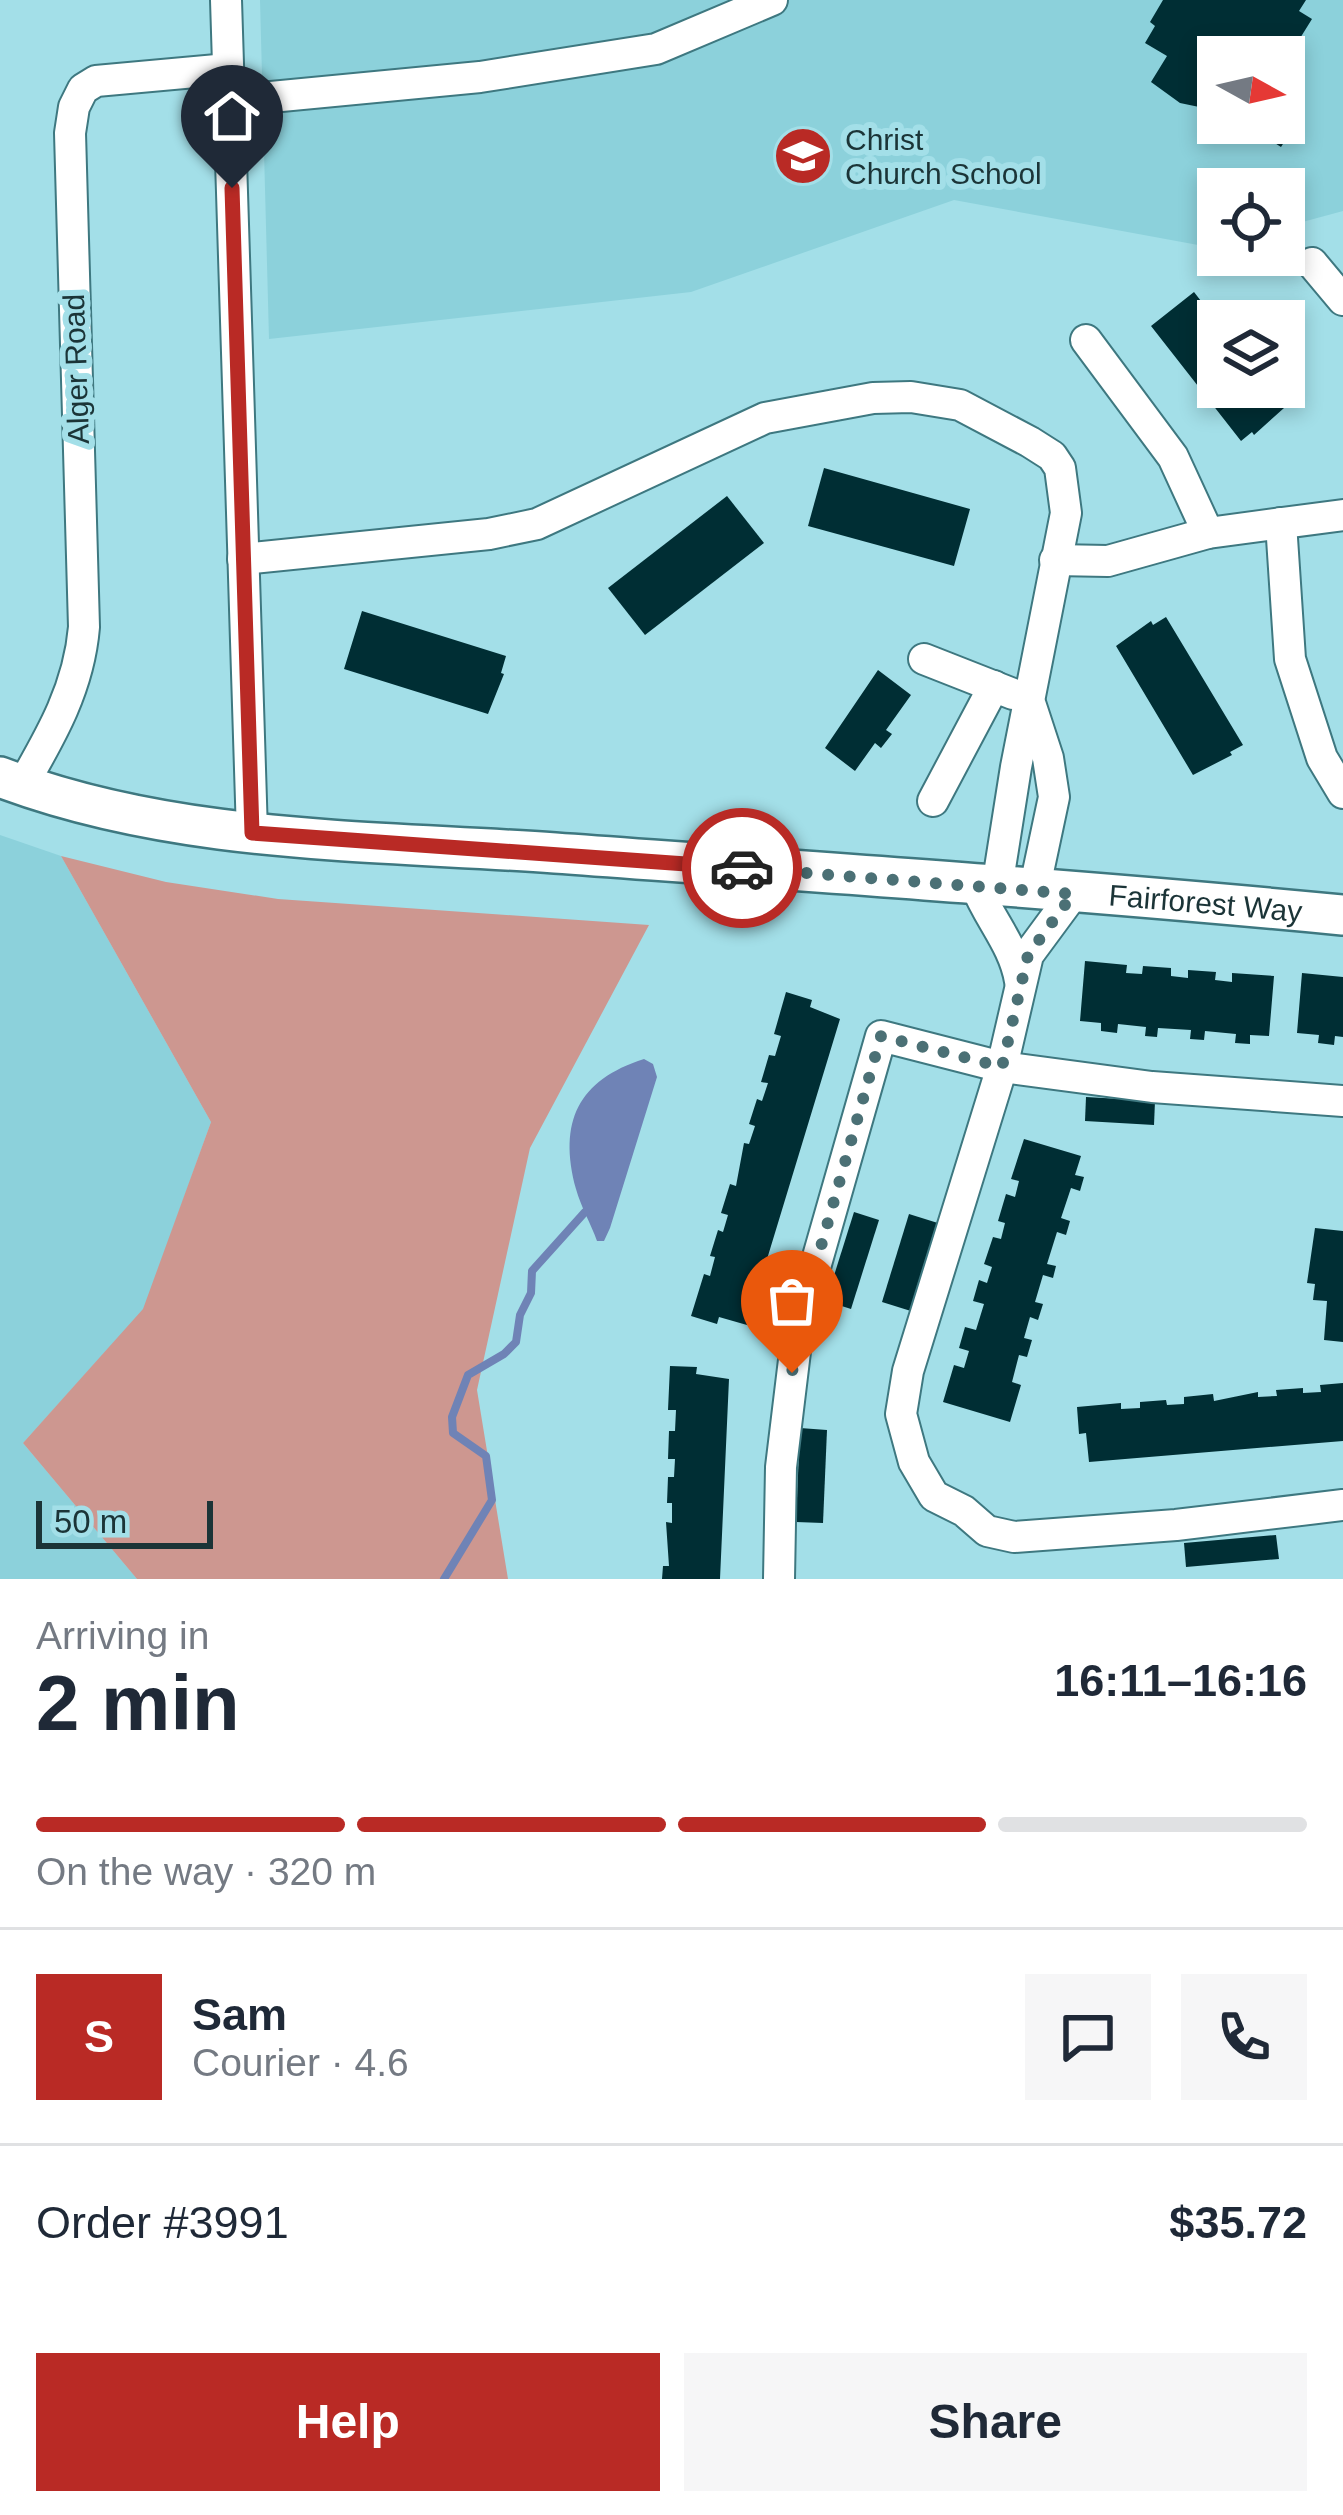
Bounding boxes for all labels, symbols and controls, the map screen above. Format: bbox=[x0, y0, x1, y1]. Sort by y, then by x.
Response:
north arrow bbox=[1197, 36, 1305, 144]
map controls bbox=[1197, 36, 1305, 408]
pin bbox=[181, 65, 283, 188]
icon: home bbox=[199, 83, 265, 149]
place label: Christ Church School bbox=[845, 123, 1042, 190]
school or university icon: Christ Church School bbox=[772, 125, 834, 187]
button: locate bbox=[1197, 168, 1305, 276]
street label: Alger Road bbox=[57, 293, 95, 445]
button: layers bbox=[1197, 300, 1305, 408]
courier bbox=[682, 808, 802, 928]
icon: car bbox=[709, 835, 775, 901]
street label: Fairforest Way bbox=[1108, 878, 1304, 928]
pin bbox=[741, 1250, 843, 1373]
icon: bag bbox=[759, 1268, 825, 1334]
scale bar bbox=[36, 1495, 213, 1548]
text: 50 m bbox=[54, 1503, 127, 1540]
text: Arriving in bbox=[36, 1614, 209, 1657]
text: 16:11–16:16 bbox=[1054, 1655, 1307, 1706]
text: 2 min bbox=[36, 1659, 240, 1747]
text: On the way · 320 m bbox=[36, 1850, 376, 1893]
button: chat bbox=[1025, 1974, 1151, 2100]
button: phone bbox=[1181, 1974, 1307, 2100]
text: Sam bbox=[192, 1989, 287, 2040]
text: S bbox=[84, 2011, 114, 2062]
text: Courier · 4.6 bbox=[192, 2041, 409, 2084]
text: Order #3991 bbox=[36, 2197, 289, 2248]
text: $35.72 bbox=[1169, 2197, 1307, 2248]
button: Help bbox=[36, 2353, 660, 2491]
button: Share bbox=[684, 2353, 1307, 2491]

